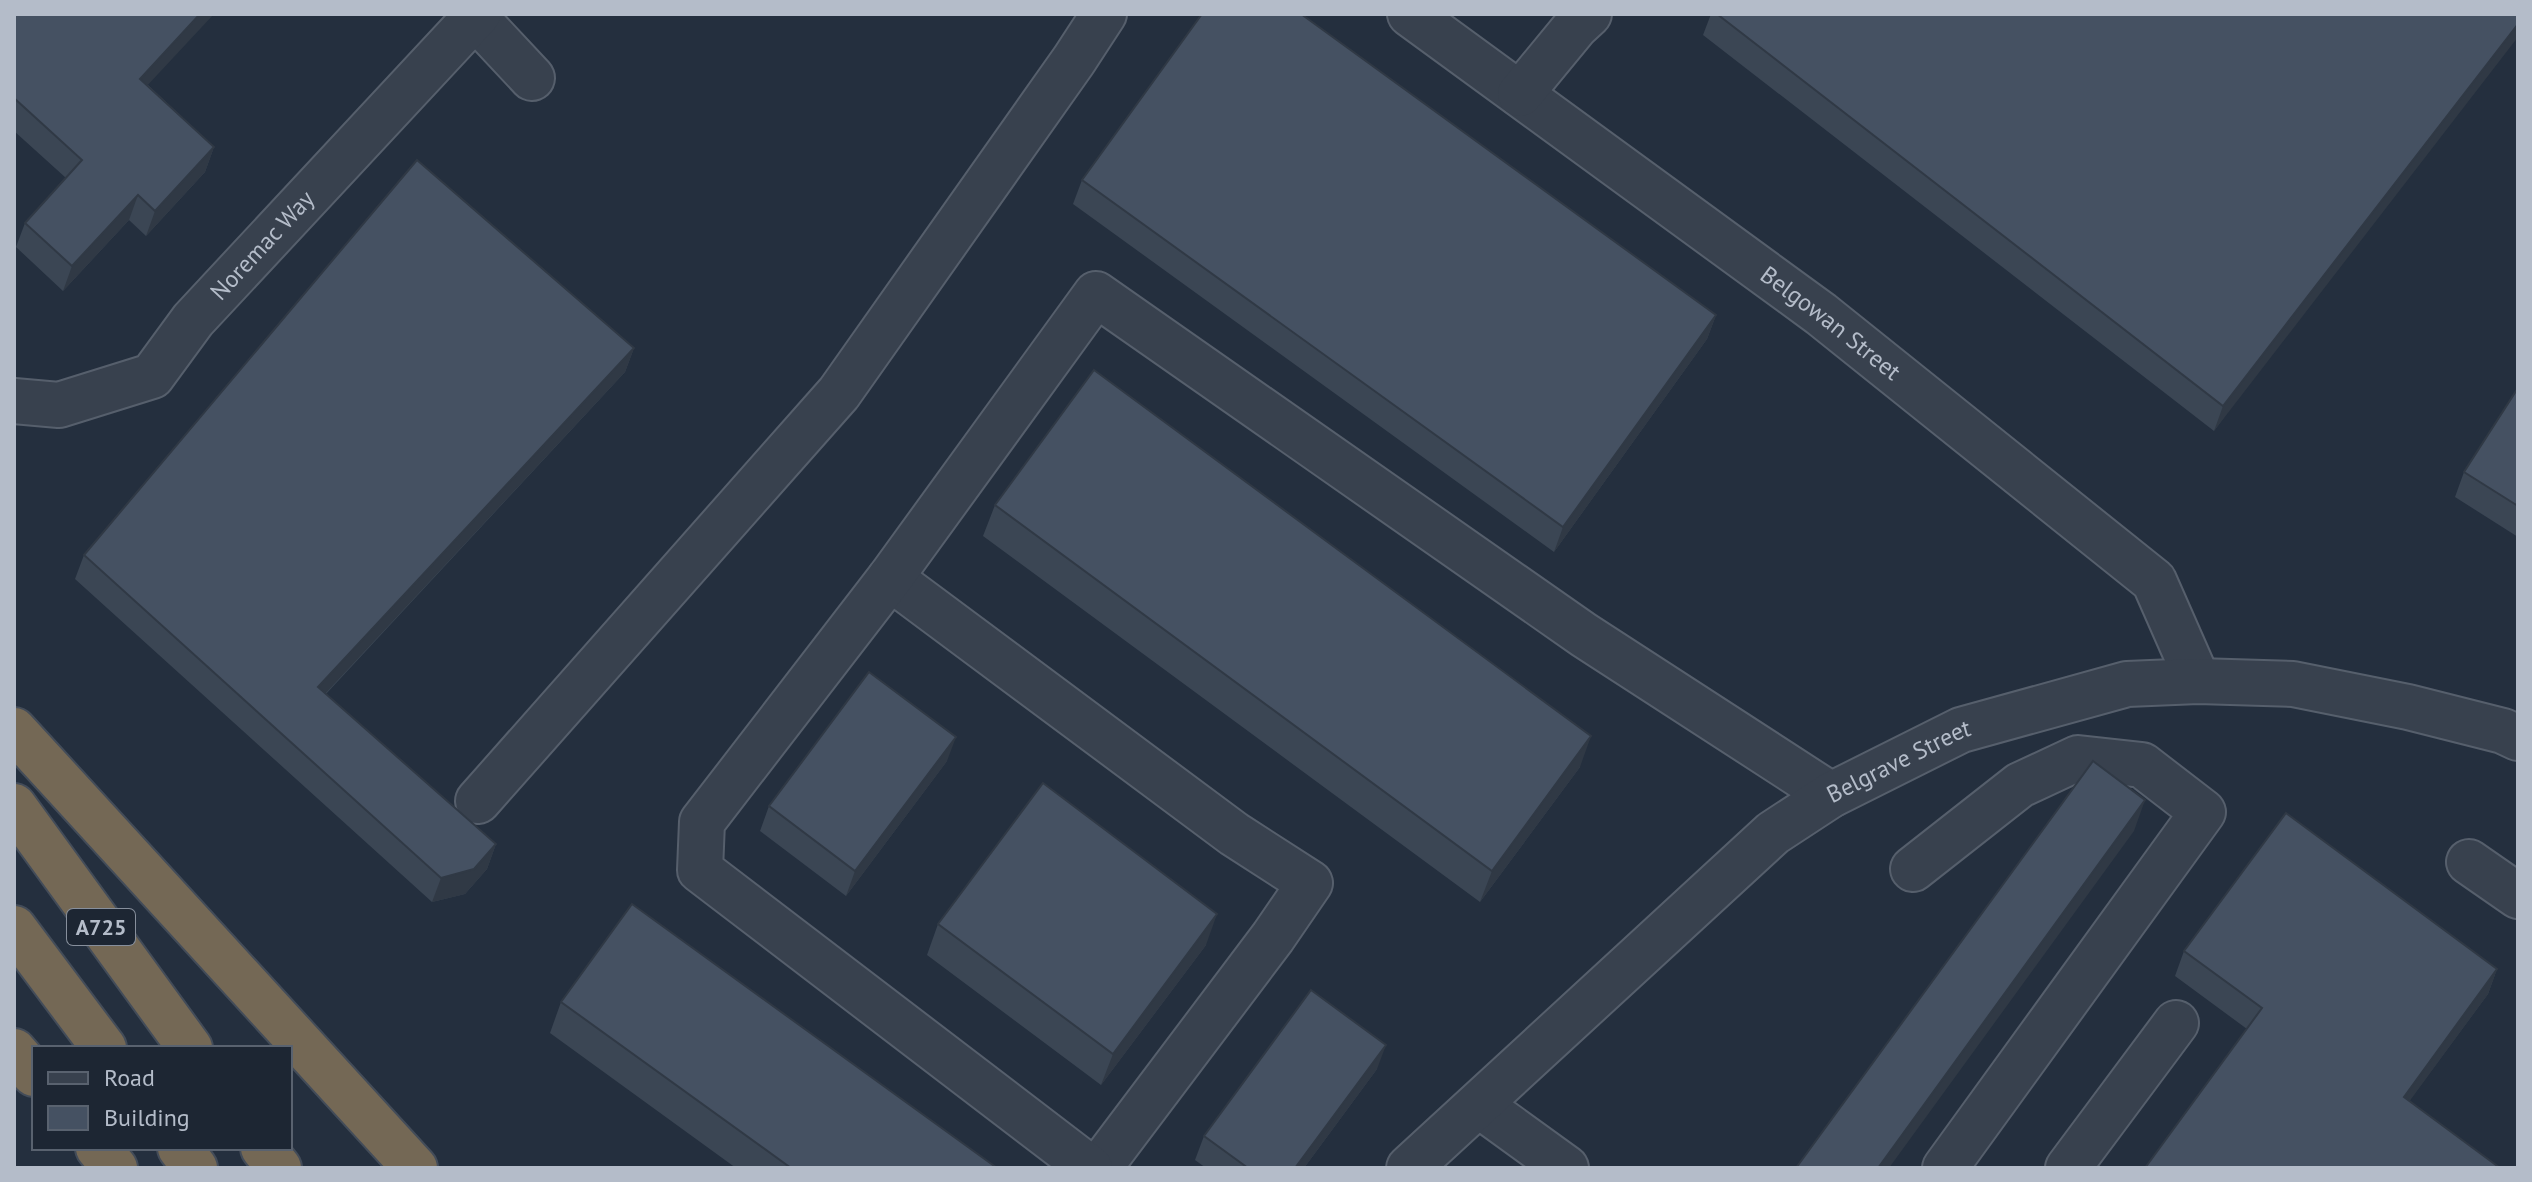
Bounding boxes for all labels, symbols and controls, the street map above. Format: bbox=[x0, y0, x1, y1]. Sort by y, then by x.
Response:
street label: Noremac Way bbox=[203, 184, 321, 306]
street label: Belgowan Street bbox=[1754, 259, 1907, 387]
street label: Belgrave Street bbox=[1821, 712, 1974, 810]
road number: A725 bbox=[67, 909, 135, 945]
legend bbox=[32, 1046, 292, 1150]
text: Road bbox=[104, 1062, 155, 1093]
text: Building bbox=[104, 1102, 190, 1133]

